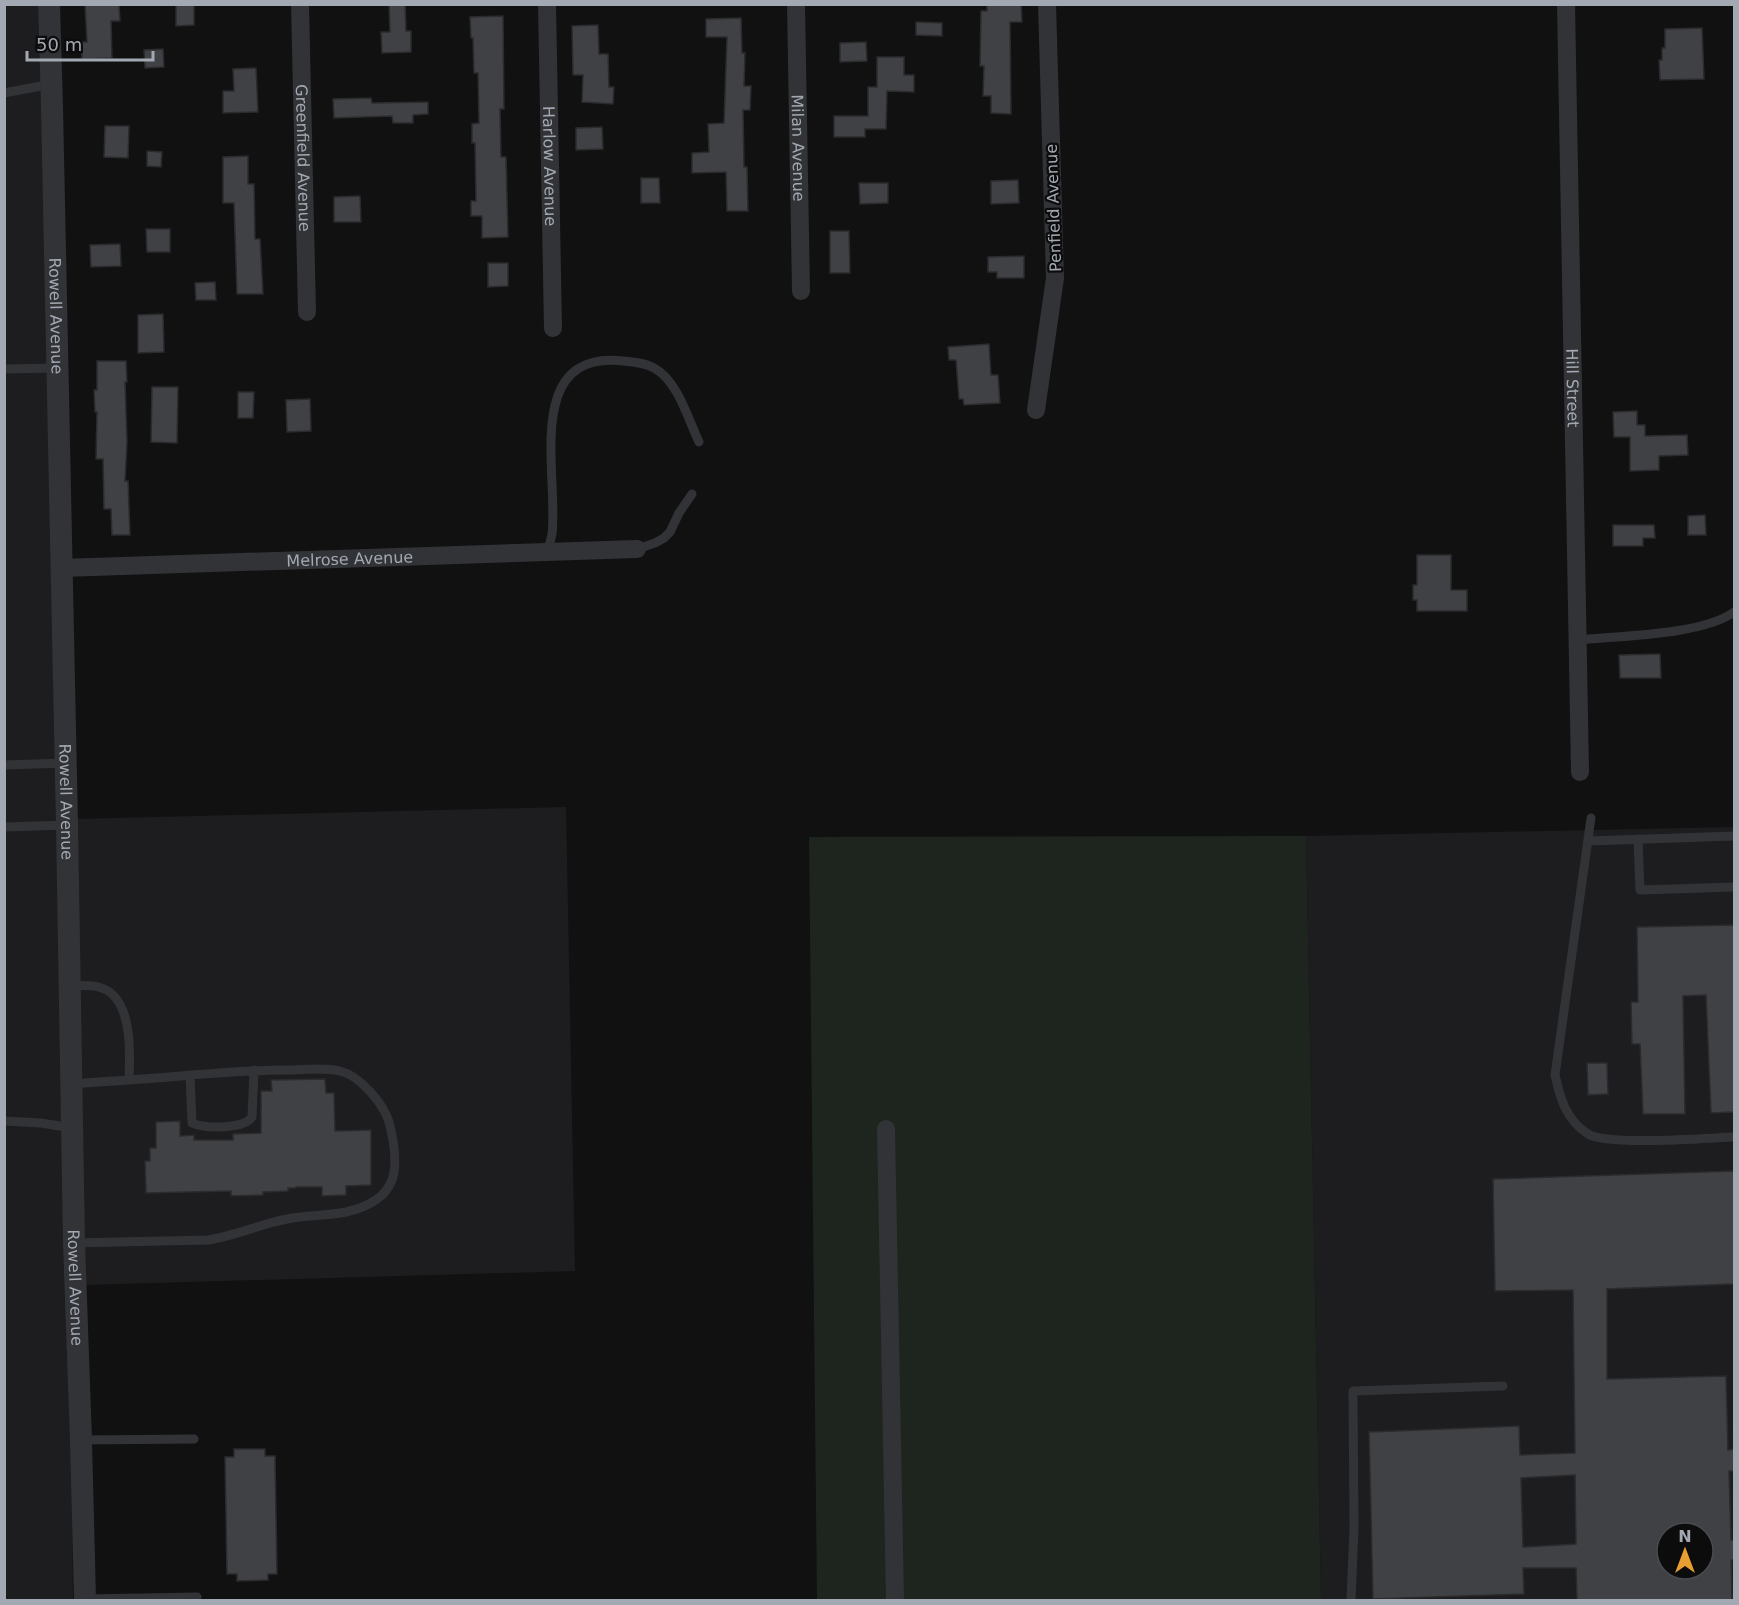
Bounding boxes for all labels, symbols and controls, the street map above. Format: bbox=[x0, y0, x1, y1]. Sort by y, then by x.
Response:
scale bar bbox=[27, 24, 153, 62]
text: 50 m bbox=[36, 34, 82, 55]
street label: Greenfield Avenue bbox=[292, 84, 314, 232]
street label: Milan Avenue bbox=[788, 94, 808, 202]
street label: Harlow Avenue bbox=[539, 106, 560, 226]
street label: Penfield Avenue bbox=[1042, 144, 1065, 272]
street label: Rowell Avenue bbox=[45, 257, 67, 374]
street label: Hill Street bbox=[1562, 348, 1583, 428]
street label: Melrose Avenue bbox=[286, 547, 414, 571]
street label: Rowell Avenue bbox=[55, 743, 77, 860]
street label: Rowell Avenue bbox=[64, 1229, 87, 1346]
north arrow bbox=[1655, 1521, 1715, 1581]
text: N bbox=[1678, 1527, 1692, 1546]

